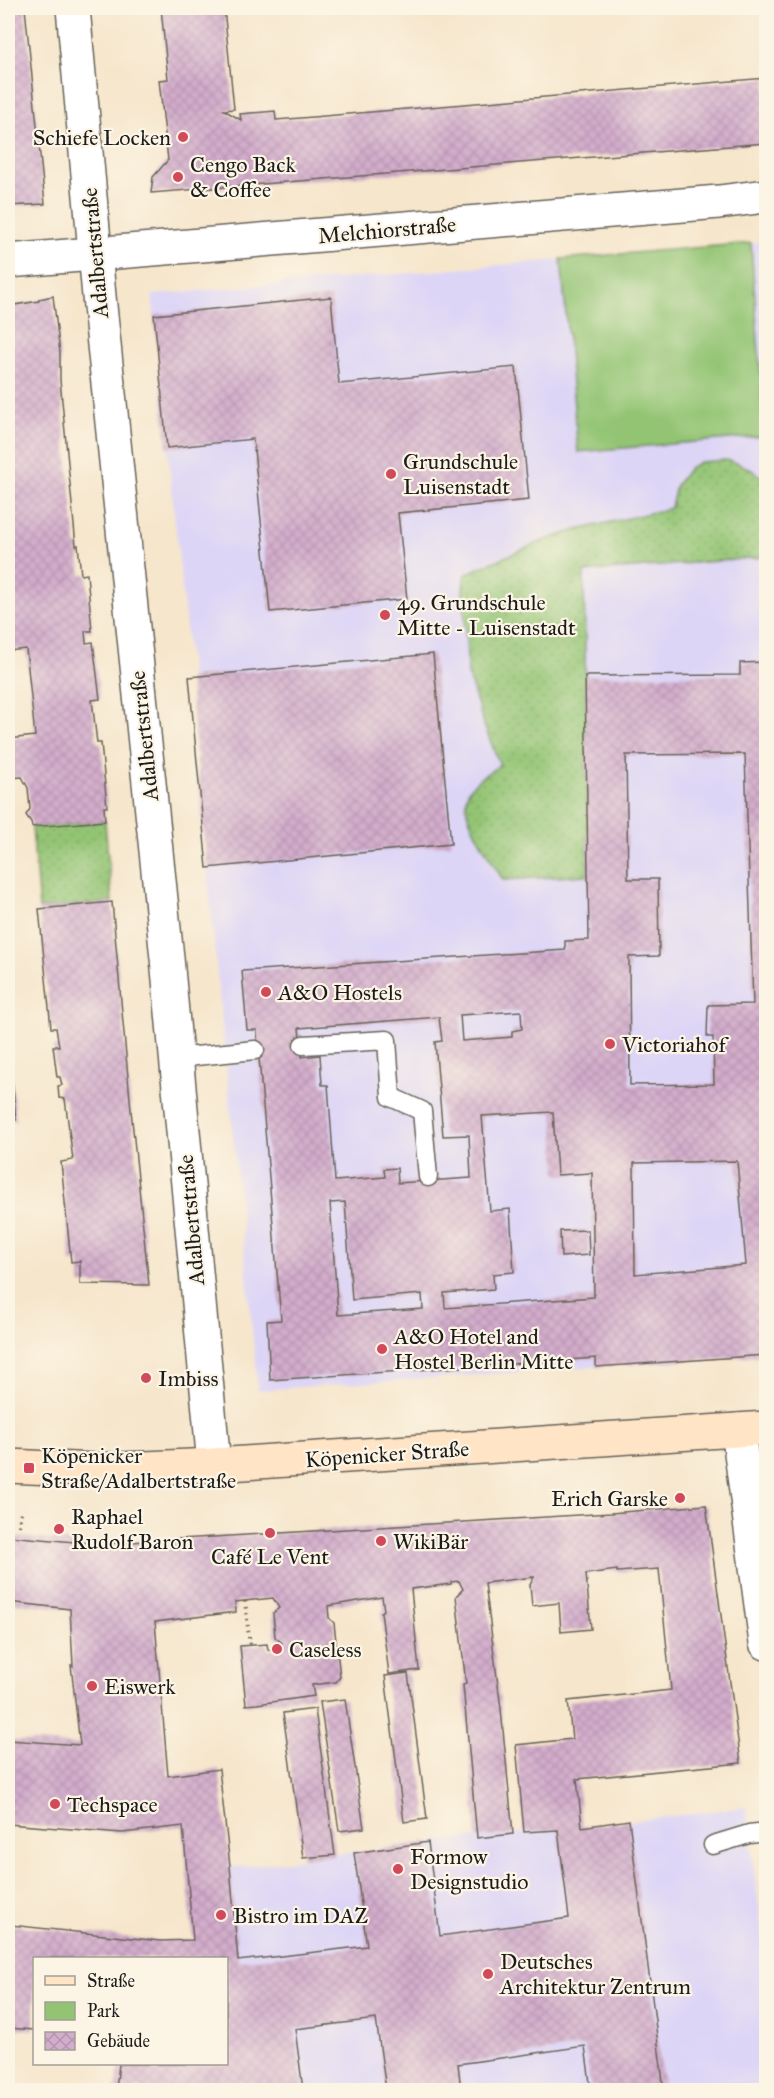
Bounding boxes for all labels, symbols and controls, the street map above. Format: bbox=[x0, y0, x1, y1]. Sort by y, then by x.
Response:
place label: Schiefe Locken bbox=[33, 124, 171, 151]
marker: Schiefe Locken bbox=[176, 130, 190, 144]
place label: Cengo Back & Coffee bbox=[190, 151, 296, 203]
marker: Cengo Back & Coffee bbox=[171, 170, 185, 184]
street label: Adalbertstraße bbox=[76, 187, 114, 320]
street label: Melchiorstraße bbox=[317, 211, 457, 249]
place label: Grundschule Luisenstadt bbox=[403, 448, 518, 500]
marker: Grundschule Luisenstadt bbox=[384, 467, 398, 481]
place label: 49. Grundschule Mitte - Luisenstadt bbox=[397, 589, 576, 641]
marker: 49. Grundschule Mitte - Luisenstadt bbox=[378, 608, 392, 622]
street label: Adalbertstraße bbox=[124, 670, 164, 803]
place label: A&O Hostels bbox=[277, 979, 402, 1006]
marker: A&O Hostels bbox=[259, 985, 273, 999]
place label: Victoriahof bbox=[621, 1031, 729, 1058]
marker: Victoriahof bbox=[603, 1037, 617, 1051]
street label: Adalbertstraße bbox=[172, 1154, 210, 1287]
place label: A&O Hotel and Hostel Berlin Mitte bbox=[393, 1323, 574, 1375]
marker: A&O Hotel and Hostel Berlin Mitte bbox=[375, 1342, 389, 1356]
place label: Imbiss bbox=[158, 1365, 219, 1392]
marker: Imbiss bbox=[139, 1371, 153, 1385]
street label: Köpenicker Straße bbox=[304, 1435, 470, 1473]
place label: Köpenicker Straße/Adalbertstraße bbox=[41, 1442, 236, 1494]
marker: Köpenicker Straße/Adalbertstraße bbox=[22, 1461, 36, 1475]
place label: Erich Garske bbox=[551, 1485, 668, 1512]
marker: Erich Garske bbox=[673, 1491, 687, 1505]
place label: Raphael Rudolf Baron bbox=[71, 1503, 194, 1555]
marker: Raphael Rudolf Baron bbox=[52, 1522, 66, 1536]
marker: Café Le Vent bbox=[263, 1526, 277, 1540]
place label: WikiBär bbox=[393, 1528, 469, 1555]
marker: WikiBär bbox=[374, 1534, 388, 1548]
place label: Café Le Vent bbox=[211, 1543, 329, 1570]
place label: Caseless bbox=[289, 1636, 362, 1663]
marker: Caseless bbox=[270, 1642, 284, 1656]
place label: Eiswerk bbox=[104, 1673, 176, 1700]
marker: Eiswerk bbox=[85, 1679, 99, 1693]
place label: Techspace bbox=[67, 1791, 158, 1818]
marker: Techspace bbox=[48, 1797, 62, 1811]
place label: Formow Designstudio bbox=[410, 1843, 529, 1895]
marker: Formow Designstudio bbox=[391, 1862, 405, 1876]
place label: Bistro im DAZ bbox=[233, 1902, 368, 1929]
marker: Bistro im DAZ bbox=[214, 1908, 228, 1922]
place label: Deutsches Architektur Zentrum bbox=[499, 1948, 692, 2000]
legend bbox=[33, 1957, 228, 2065]
marker: Deutsches Architektur Zentrum bbox=[481, 1967, 495, 1981]
text: Straße bbox=[87, 1970, 135, 1992]
text: Park bbox=[87, 2000, 120, 2022]
text: Gebäude bbox=[87, 2030, 150, 2052]

